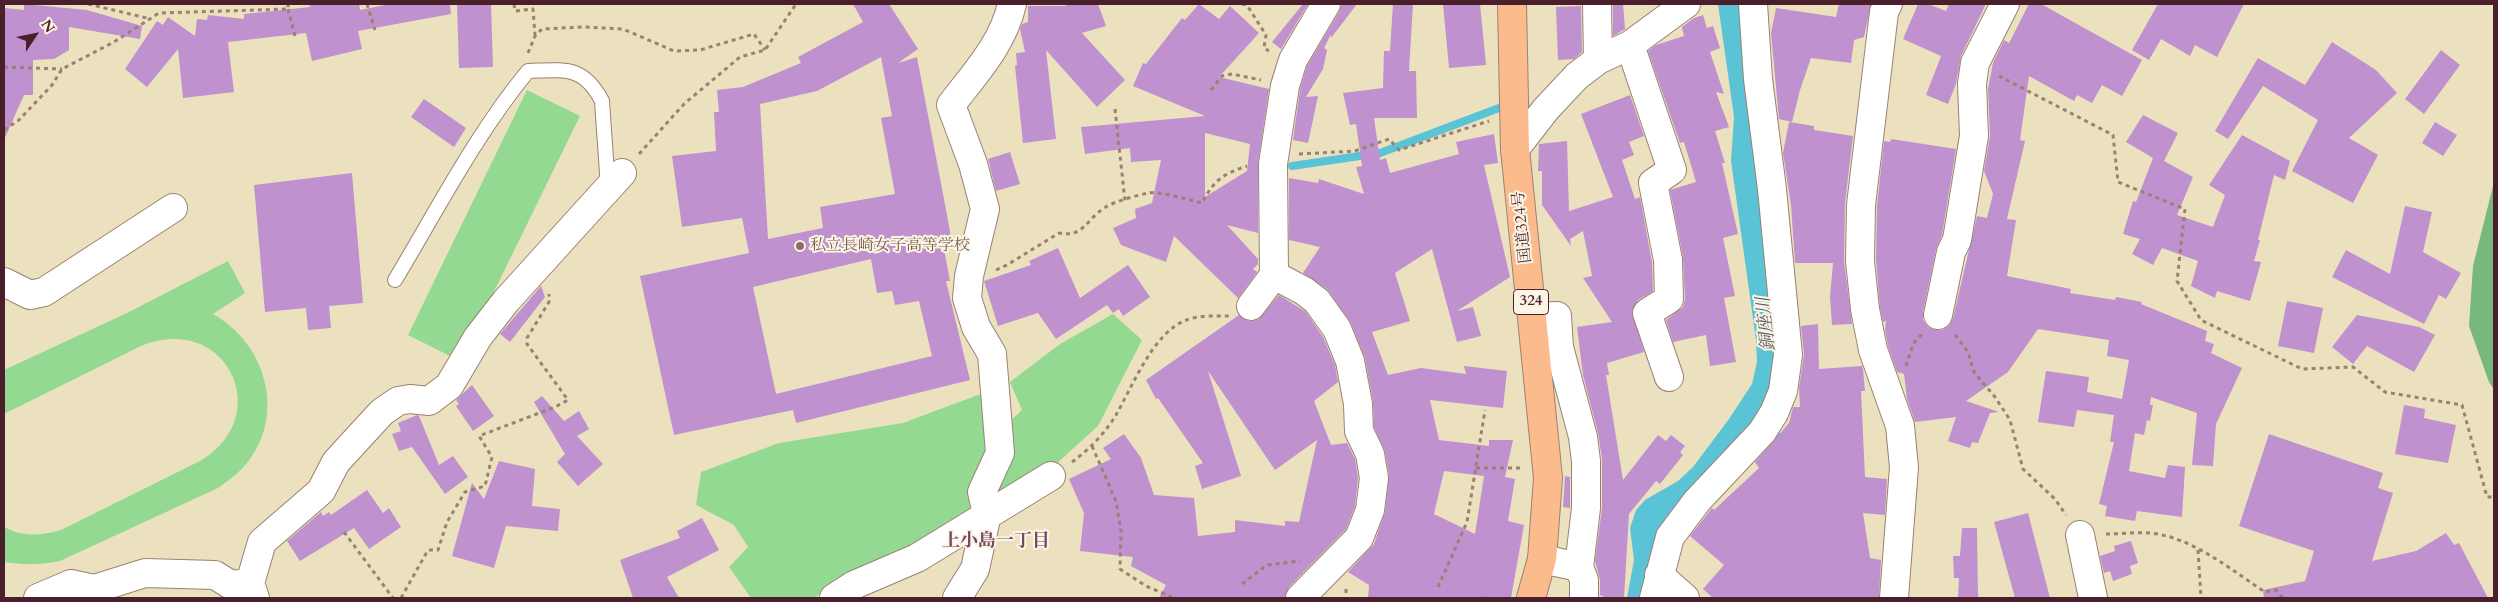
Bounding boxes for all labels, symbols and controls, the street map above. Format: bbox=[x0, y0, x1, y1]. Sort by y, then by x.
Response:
north arrow bbox=[10, 10, 60, 60]
text: N bbox=[37, 16, 59, 37]
street label: 国道324号 bbox=[1510, 190, 1536, 264]
place label: 私立長崎女子高等学校 bbox=[810, 236, 970, 256]
marker: 私立長崎女子高等学校 bbox=[794, 240, 806, 252]
road number: 324 bbox=[1514, 290, 1548, 314]
water label: 銅座川 bbox=[1753, 296, 1781, 352]
district label: 上小島一丁目 bbox=[942, 531, 1050, 553]

